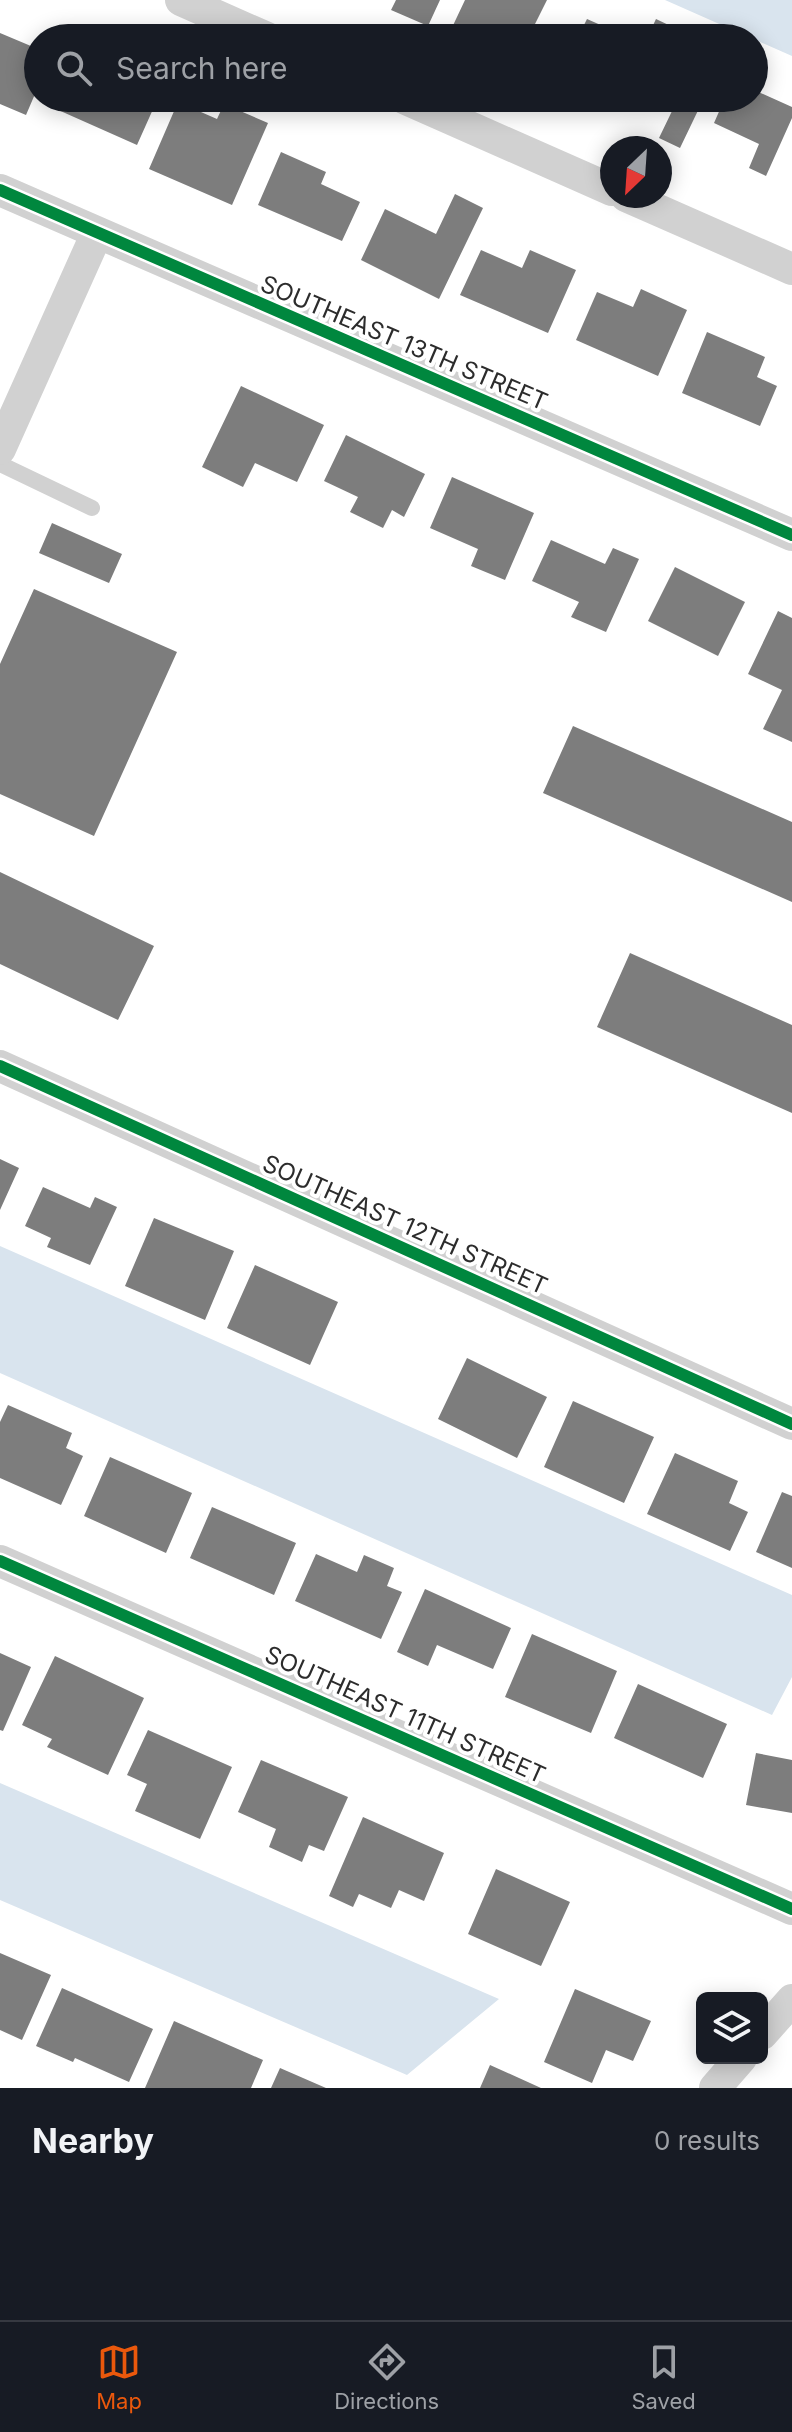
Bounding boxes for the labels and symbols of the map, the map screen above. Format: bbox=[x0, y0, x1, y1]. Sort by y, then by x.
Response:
north arrow bbox=[600, 136, 672, 208]
street label: SOUTHEAST 13TH STREET bbox=[256, 269, 552, 416]
street label: SOUTHEAST 12TH STREET bbox=[258, 1149, 552, 1301]
street label: SOUTHEAST 11TH STREET bbox=[261, 1640, 550, 1790]

